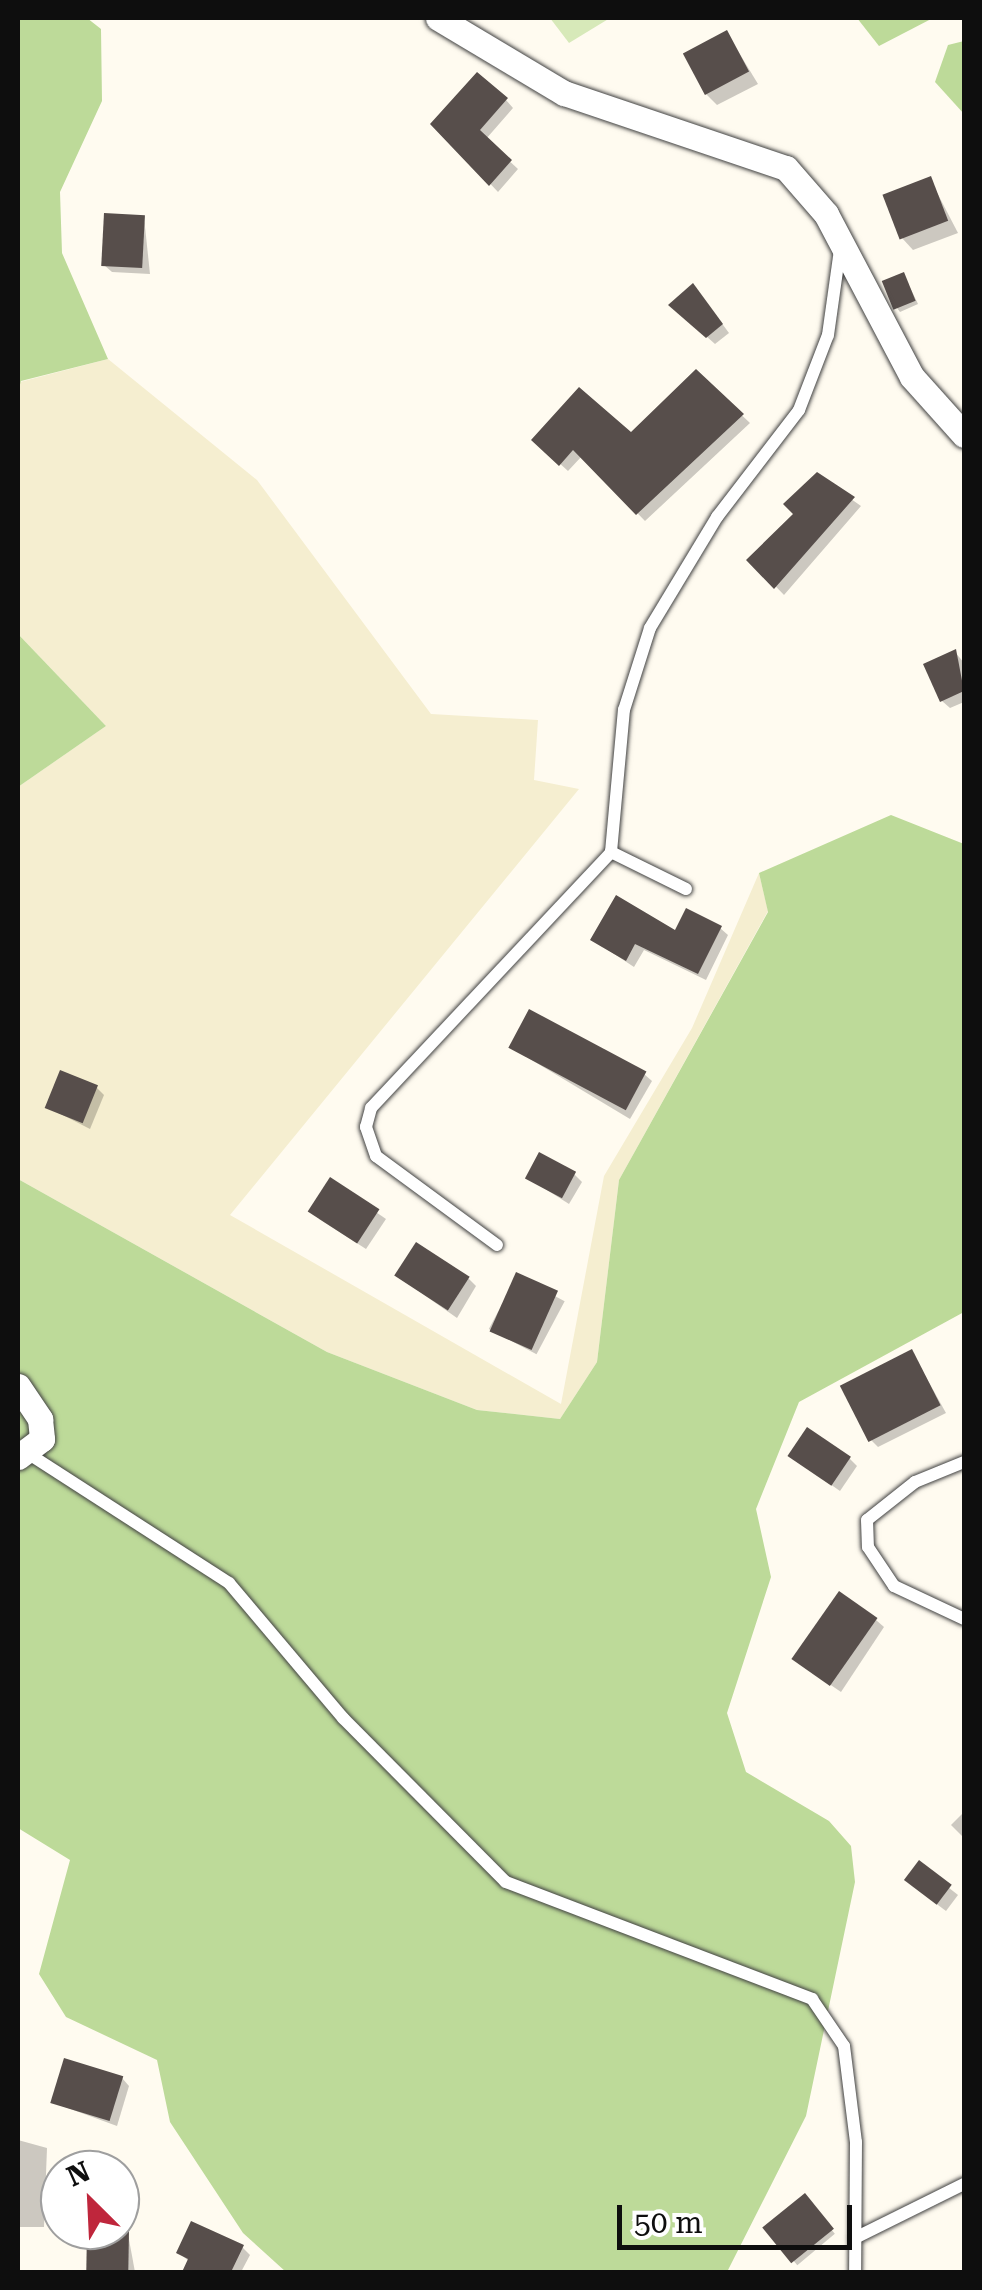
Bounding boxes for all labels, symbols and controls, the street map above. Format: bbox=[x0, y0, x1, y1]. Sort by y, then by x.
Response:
north arrow bbox=[40, 2150, 140, 2250]
text: N bbox=[62, 2155, 95, 2193]
scale bar bbox=[622, 2185, 857, 2247]
text: 50 m bbox=[634, 2205, 703, 2240]

